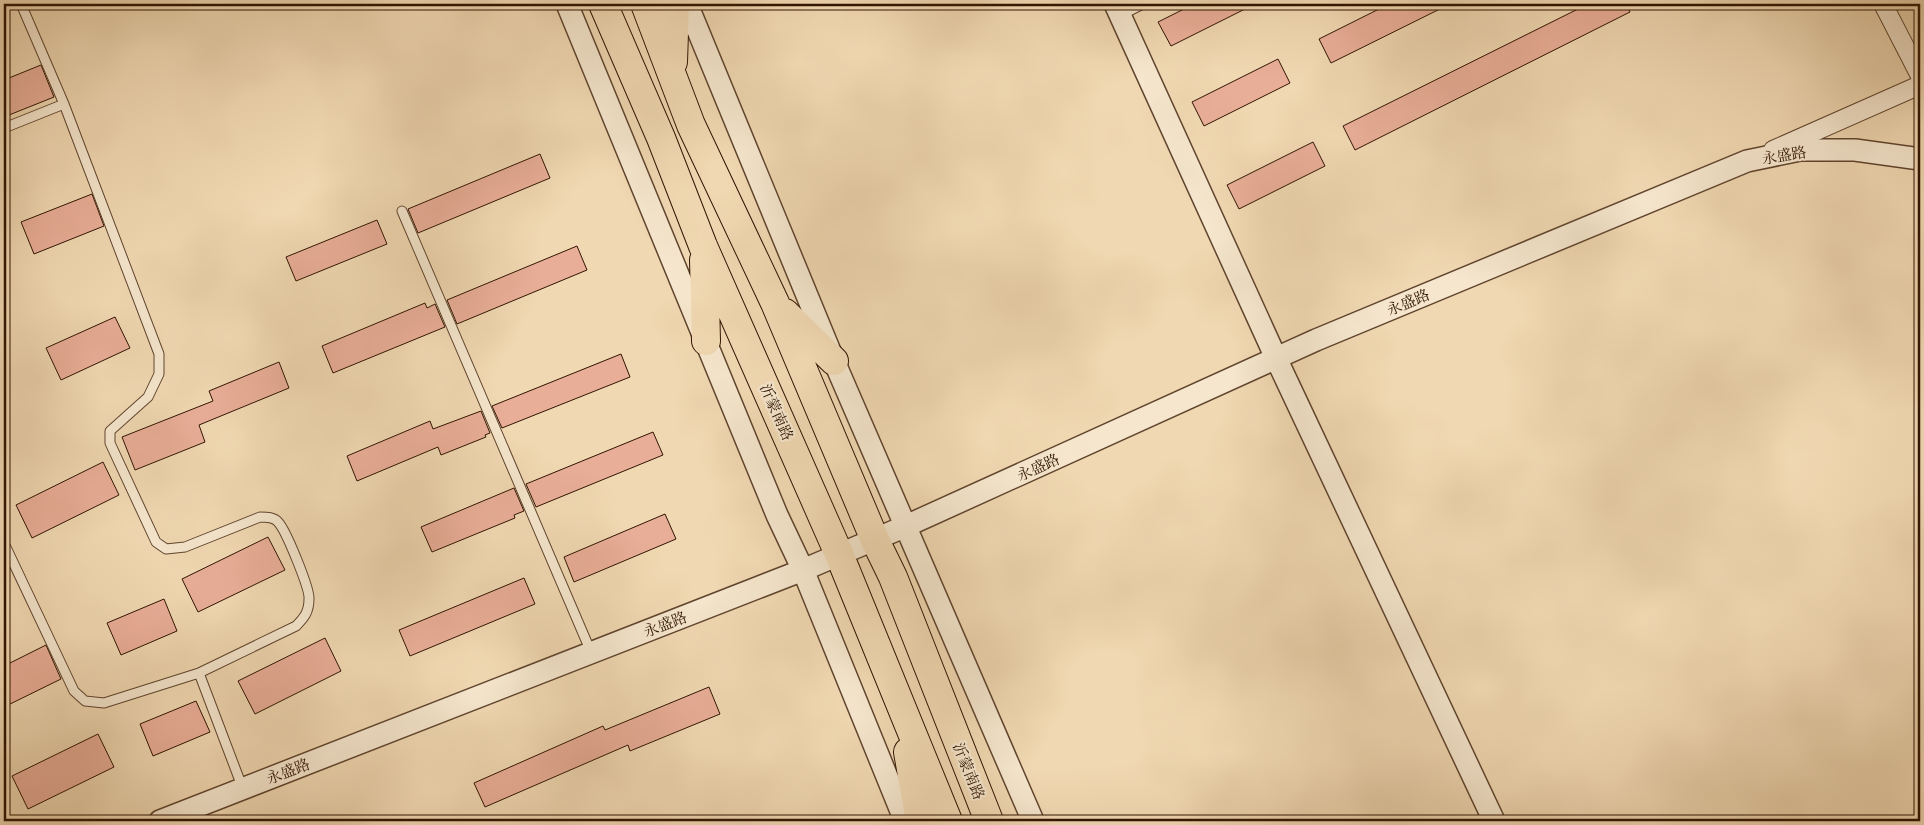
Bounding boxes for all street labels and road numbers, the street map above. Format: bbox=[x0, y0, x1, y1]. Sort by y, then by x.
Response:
street label: 永盛路 bbox=[1760, 142, 1808, 168]
street label: 永盛路 bbox=[1384, 284, 1432, 320]
street label: 沂蒙南路 bbox=[756, 381, 798, 443]
street label: 永盛路 bbox=[1014, 449, 1062, 485]
street label: 永盛路 bbox=[641, 607, 689, 641]
street label: 沂蒙南路 bbox=[949, 740, 989, 802]
street label: 永盛路 bbox=[264, 754, 312, 788]

